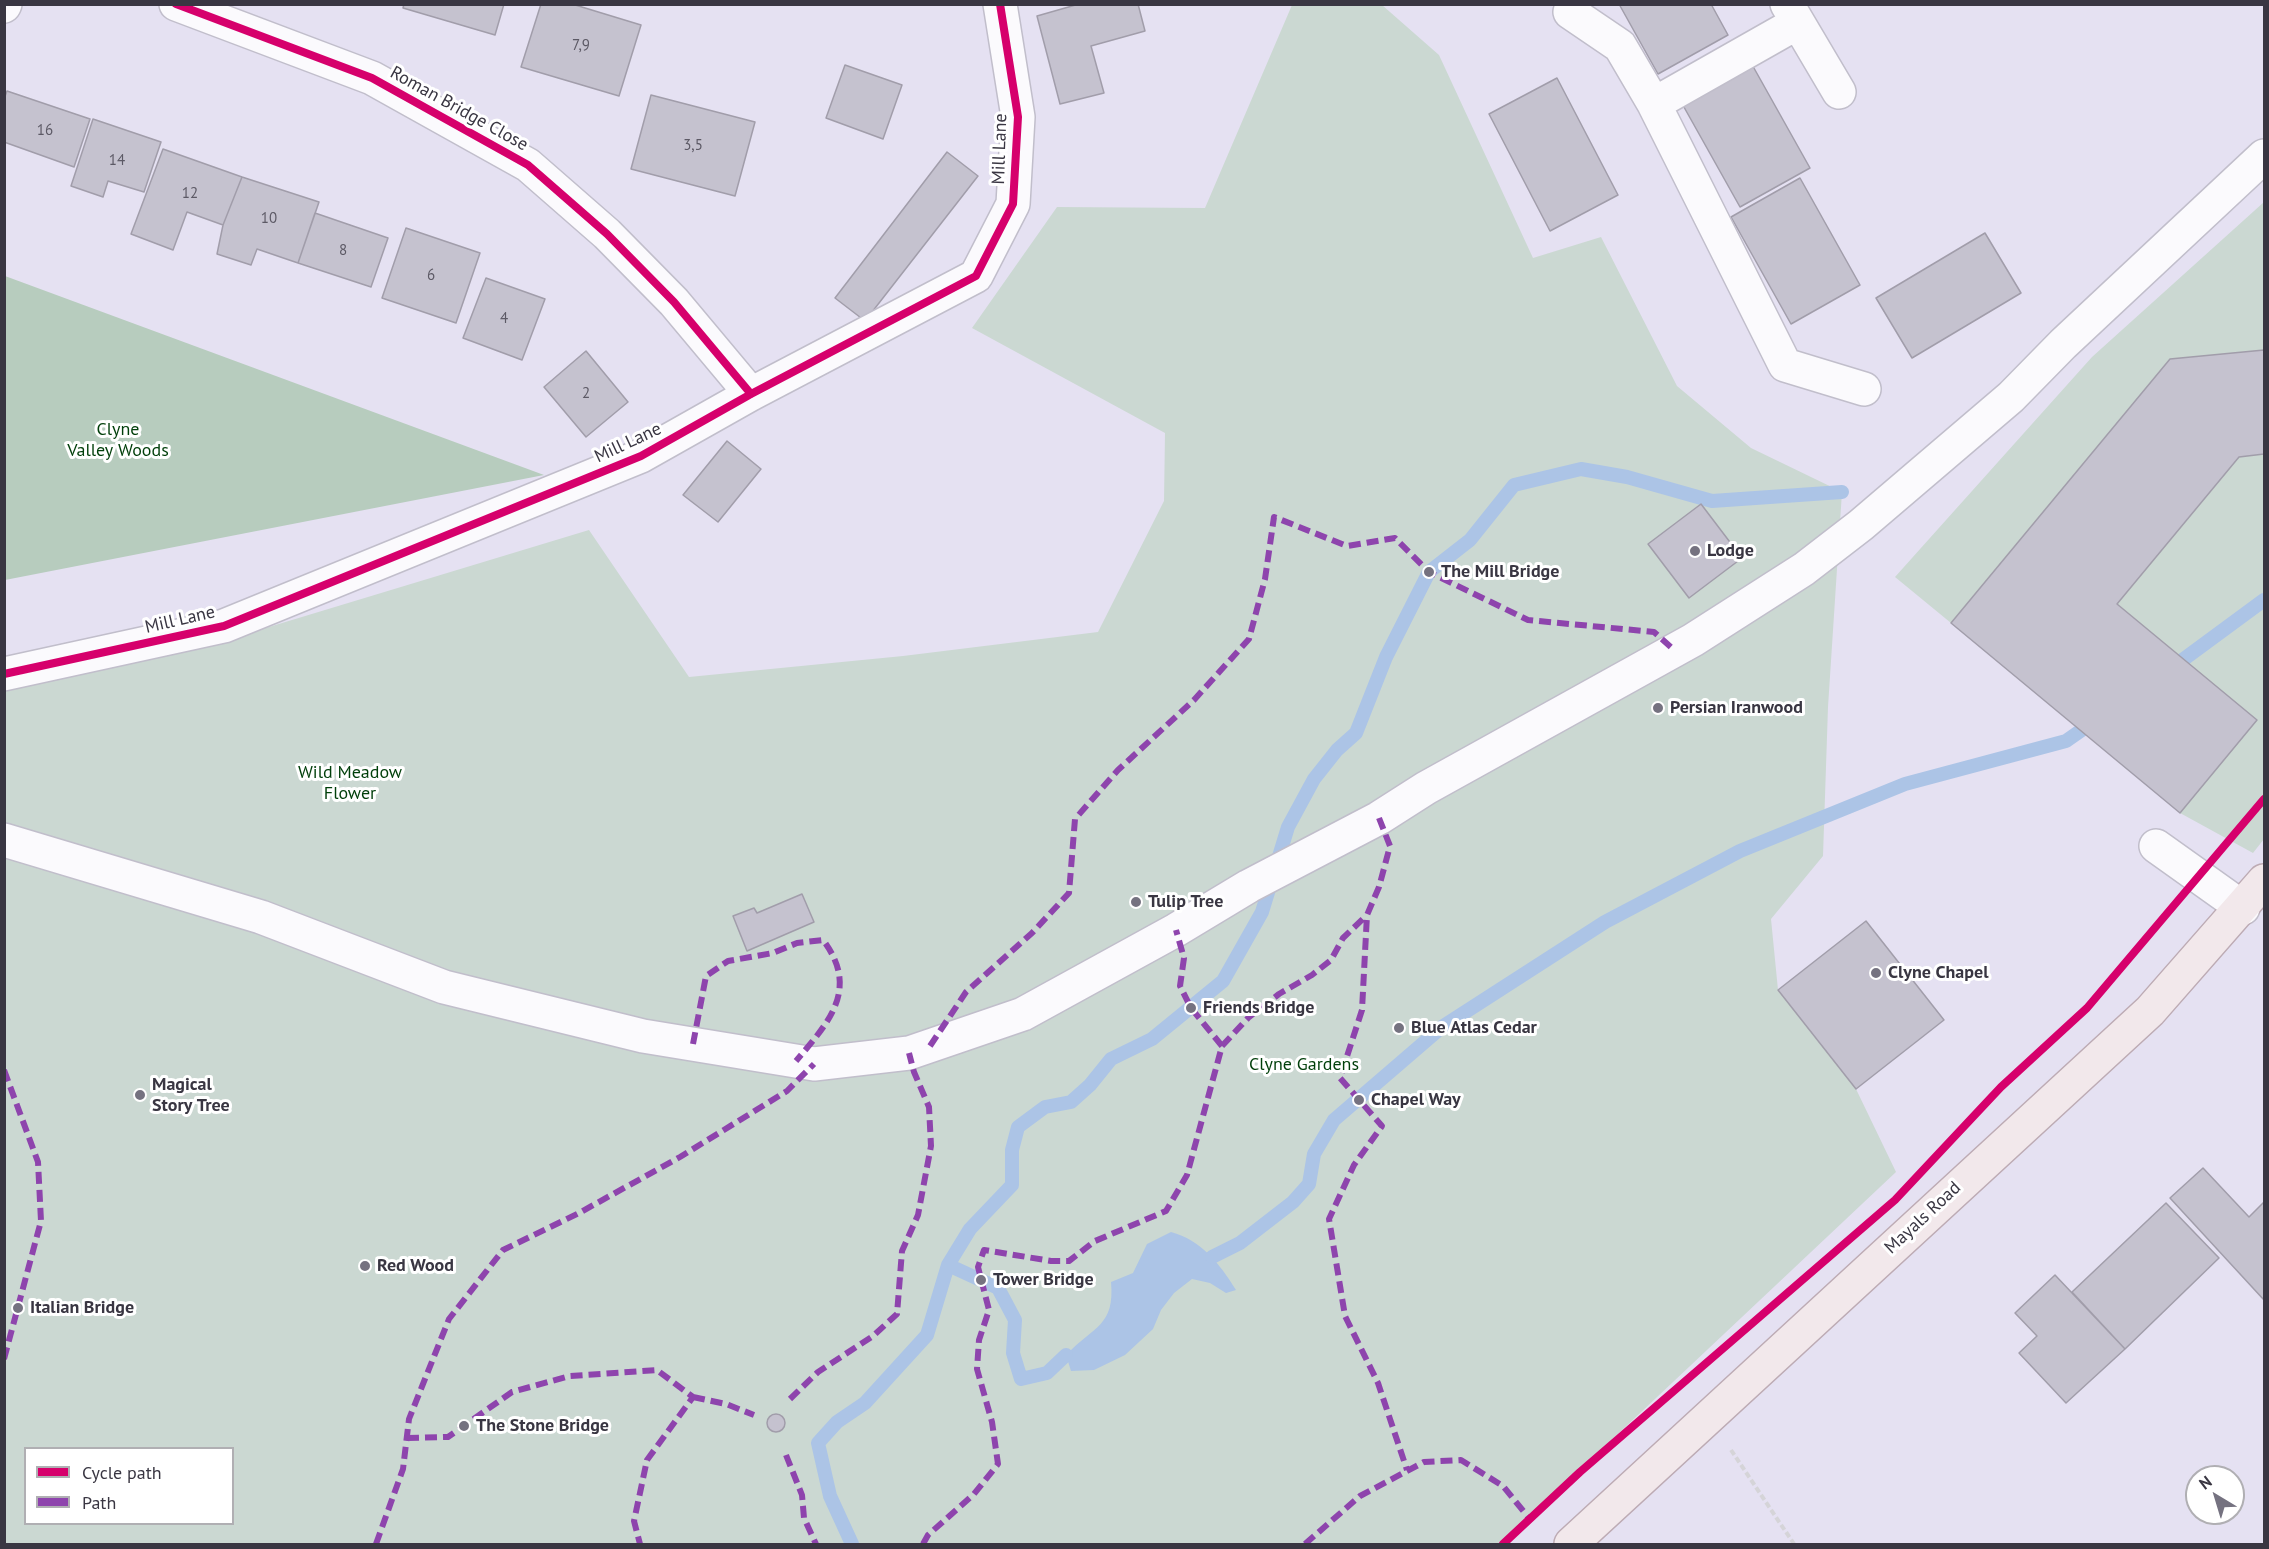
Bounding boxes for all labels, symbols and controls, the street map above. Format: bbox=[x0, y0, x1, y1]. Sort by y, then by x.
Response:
house number: 7,9 bbox=[572, 37, 590, 55]
street label: Roman Bridge Close bbox=[386, 62, 532, 156]
street label: Mill Lane bbox=[988, 113, 1012, 185]
house number: 16 bbox=[37, 122, 53, 140]
house number: 3,5 bbox=[683, 137, 703, 155]
house number: 14 bbox=[109, 152, 125, 170]
house number: 12 bbox=[182, 185, 198, 203]
house number: 10 bbox=[261, 210, 277, 228]
house number: 8 bbox=[339, 242, 347, 260]
house number: 6 bbox=[427, 267, 435, 285]
house number: 4 bbox=[500, 310, 508, 328]
house number: 2 bbox=[582, 385, 590, 403]
street label: Mill Lane bbox=[591, 418, 665, 468]
park label: Clyne Valley Woods bbox=[67, 419, 169, 462]
place label: Lodge bbox=[1707, 540, 1754, 562]
marker: Lodge bbox=[1688, 544, 1702, 558]
place label: The Mill Bridge bbox=[1441, 561, 1559, 583]
marker: The Mill Bridge bbox=[1422, 565, 1436, 579]
street label: Mill Lane bbox=[143, 601, 217, 639]
place label: Persian Iranwood bbox=[1670, 697, 1803, 719]
marker: Persian Iranwood bbox=[1651, 701, 1665, 715]
park label: Wild Meadow Flower bbox=[298, 762, 402, 804]
place label: Tulip Tree bbox=[1148, 891, 1223, 913]
marker: Tulip Tree bbox=[1129, 895, 1143, 909]
place label: Clyne Chapel bbox=[1888, 962, 1988, 984]
marker: Clyne Chapel bbox=[1869, 966, 1883, 980]
place label: Friends Bridge bbox=[1203, 997, 1314, 1019]
marker: Friends Bridge bbox=[1184, 1001, 1198, 1015]
place label: Blue Atlas Cedar bbox=[1411, 1017, 1537, 1039]
marker: Blue Atlas Cedar bbox=[1392, 1021, 1406, 1035]
park label: Clyne Gardens bbox=[1249, 1054, 1359, 1076]
place label: Magical Story Tree bbox=[152, 1074, 230, 1116]
marker: Magical Story Tree bbox=[133, 1088, 147, 1102]
place label: Chapel Way bbox=[1371, 1089, 1461, 1111]
marker: Chapel Way bbox=[1352, 1093, 1366, 1107]
street label: Mayals Road bbox=[1880, 1177, 1966, 1259]
place label: Red Wood bbox=[377, 1255, 454, 1277]
marker: Red Wood bbox=[358, 1259, 372, 1273]
place label: Tower Bridge bbox=[993, 1269, 1094, 1291]
marker: Tower Bridge bbox=[974, 1273, 988, 1287]
place label: Italian Bridge bbox=[30, 1297, 134, 1319]
marker: Italian Bridge bbox=[11, 1301, 25, 1315]
place label: The Stone Bridge bbox=[476, 1415, 609, 1437]
marker: The Stone Bridge bbox=[457, 1419, 471, 1433]
legend bbox=[24, 1447, 234, 1525]
text: Cycle path bbox=[82, 1461, 162, 1484]
north arrow bbox=[2185, 1465, 2245, 1525]
text: N bbox=[2195, 1471, 2215, 1494]
text: Path bbox=[82, 1491, 116, 1514]

